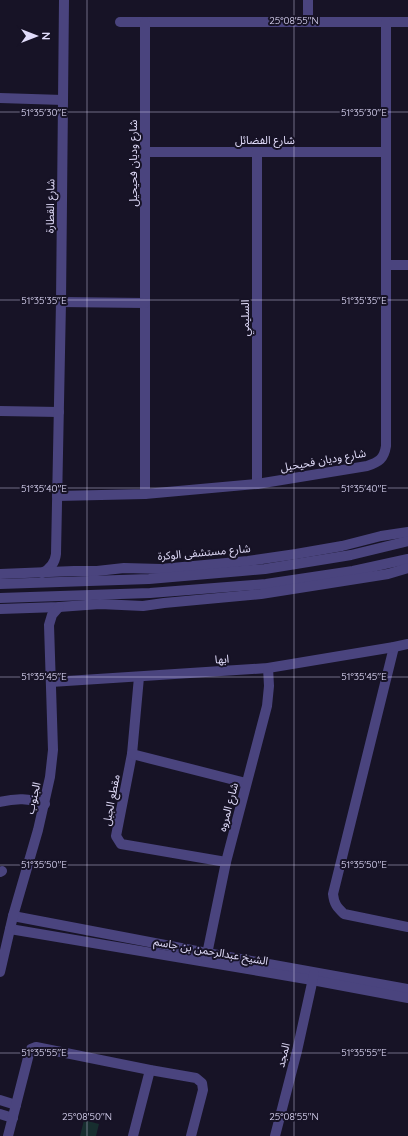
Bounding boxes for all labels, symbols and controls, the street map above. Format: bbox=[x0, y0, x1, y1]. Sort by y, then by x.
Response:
text: 25°08'55"N bbox=[269, 14, 319, 27]
north arrow bbox=[16, 16, 56, 56]
text: N bbox=[39, 32, 53, 40]
text: 51°35'30"E bbox=[21, 106, 67, 119]
text: 51°35'30"E bbox=[341, 106, 387, 119]
street label: شارع وديان فحيحيل bbox=[126, 119, 141, 206]
street label: شارع الفضائل bbox=[235, 133, 295, 148]
street label: شارع القطارة bbox=[43, 178, 58, 233]
text: 51°35'35"E bbox=[21, 294, 67, 307]
text: 51°35'35"E bbox=[341, 294, 387, 307]
street label: السليمي bbox=[238, 300, 255, 336]
street label: شارع وديان فحيحيل bbox=[279, 446, 367, 475]
text: 51°35'40"E bbox=[21, 482, 67, 495]
text: 51°35'40"E bbox=[341, 482, 387, 495]
street label: شارع مستشفى الوكرة bbox=[157, 541, 251, 564]
street label: ابها bbox=[214, 652, 230, 667]
text: 51°35'45"E bbox=[21, 670, 67, 683]
text: 51°35'45"E bbox=[341, 670, 387, 683]
street label: مقطع الجبل bbox=[99, 773, 124, 827]
street label: الجنوب bbox=[23, 781, 44, 815]
street label: شارع المروه bbox=[215, 781, 242, 833]
text: 51°35'50"E bbox=[21, 858, 67, 871]
text: 51°35'50"E bbox=[341, 858, 387, 871]
street label: الشيخ عبدالرحمن بن جاسم bbox=[152, 934, 269, 970]
street label: المجد bbox=[273, 1041, 293, 1069]
text: 51°35'55"E bbox=[21, 1046, 67, 1059]
text: 51°35'55"E bbox=[341, 1046, 387, 1059]
text: 25°08'50"N bbox=[62, 1110, 112, 1123]
text: 25°08'55"N bbox=[269, 1110, 319, 1123]

